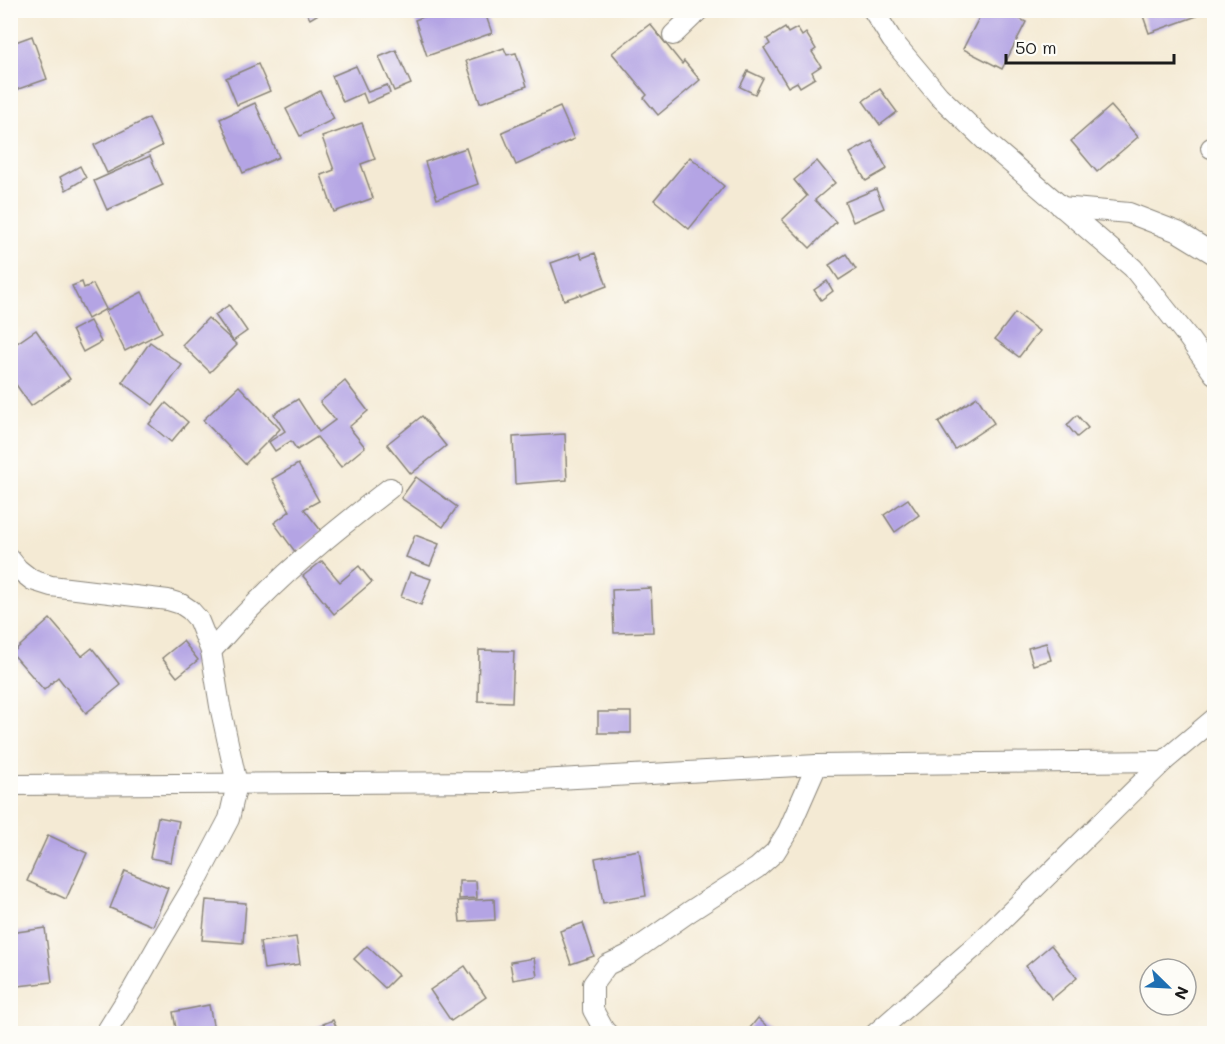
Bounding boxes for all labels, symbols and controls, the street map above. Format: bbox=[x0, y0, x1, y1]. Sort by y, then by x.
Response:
scale bar bbox=[1006, 27, 1174, 65]
text: 50 m bbox=[1015, 35, 1057, 59]
north arrow bbox=[1138, 957, 1198, 1017]
text: N bbox=[1170, 983, 1194, 1003]

